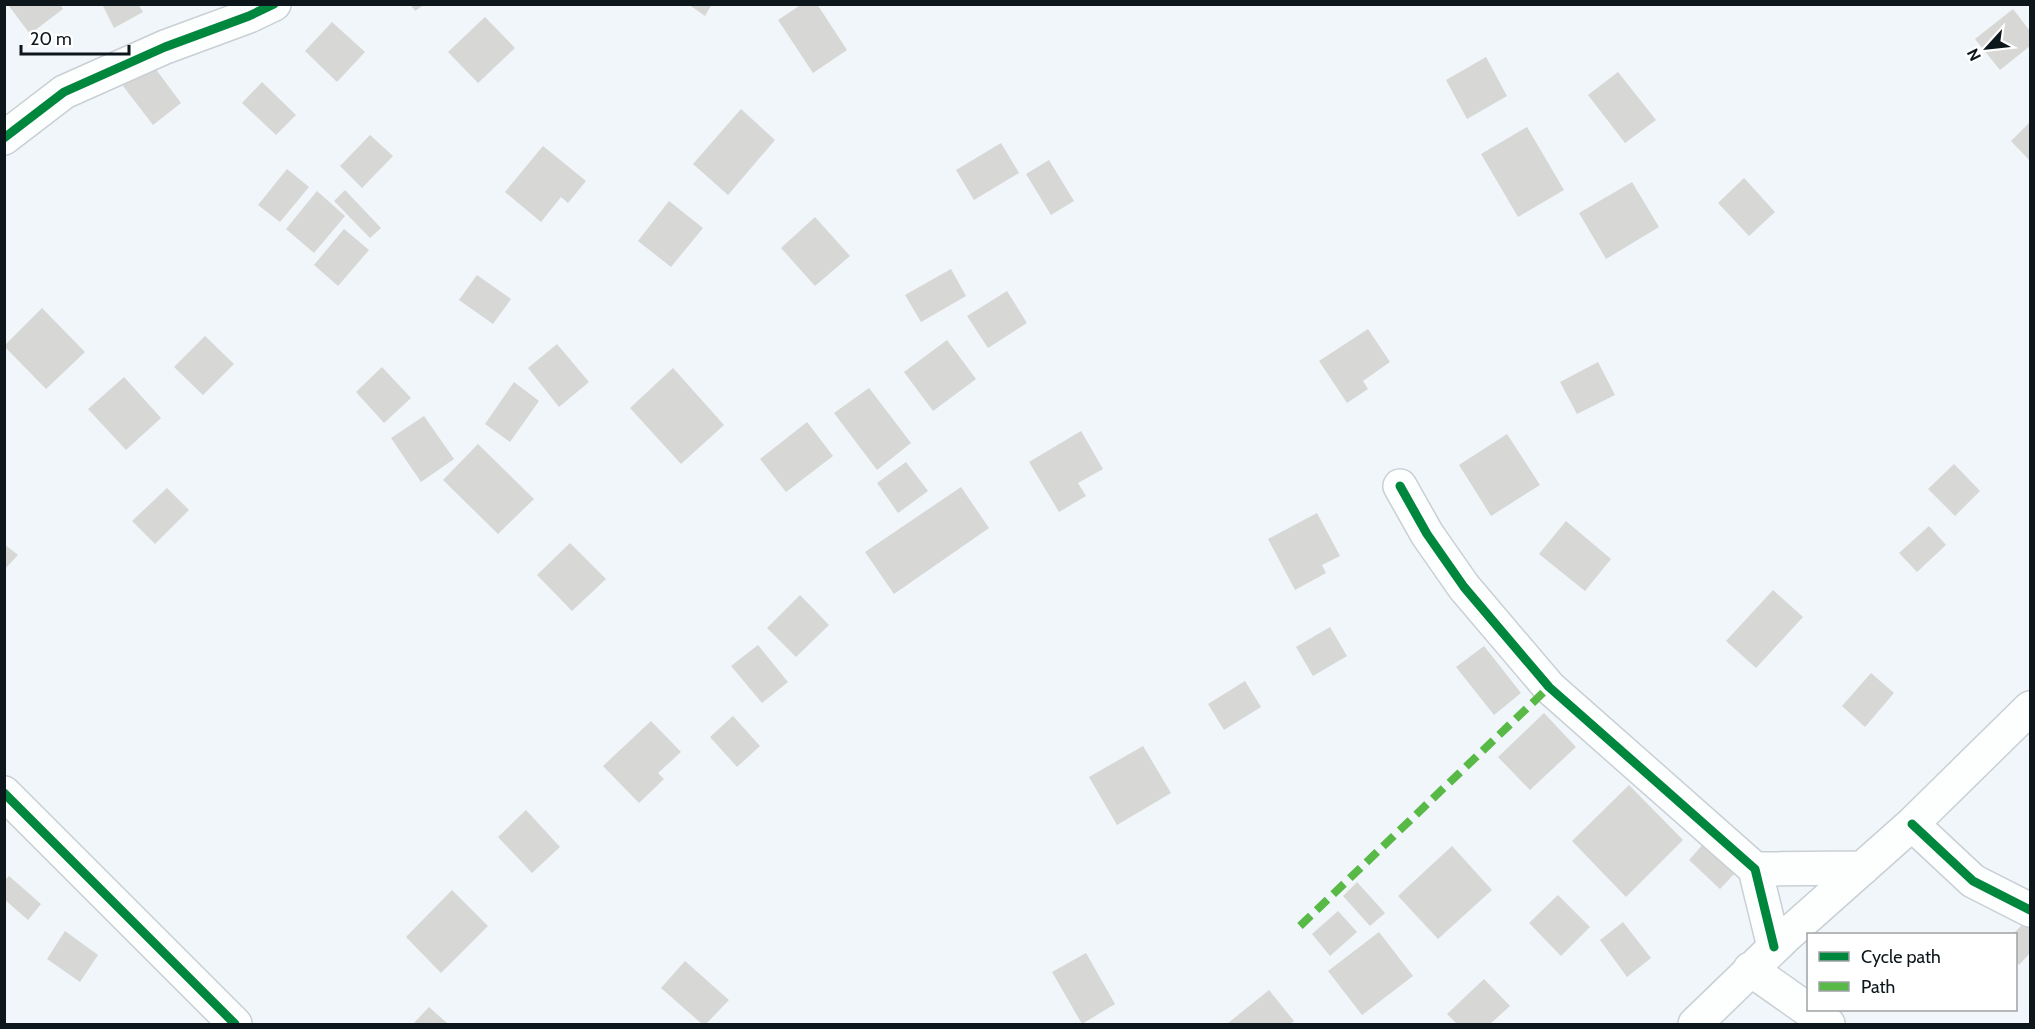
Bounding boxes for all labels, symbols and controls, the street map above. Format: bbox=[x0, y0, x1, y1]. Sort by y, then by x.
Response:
scale bar bbox=[21, 18, 129, 56]
north arrow bbox=[1957, 18, 2017, 78]
text: 20 m bbox=[30, 28, 72, 50]
text: N bbox=[1963, 45, 1985, 64]
legend bbox=[1807, 933, 2017, 1011]
text: Cycle path bbox=[1861, 946, 1941, 968]
text: Path bbox=[1861, 976, 1895, 998]

